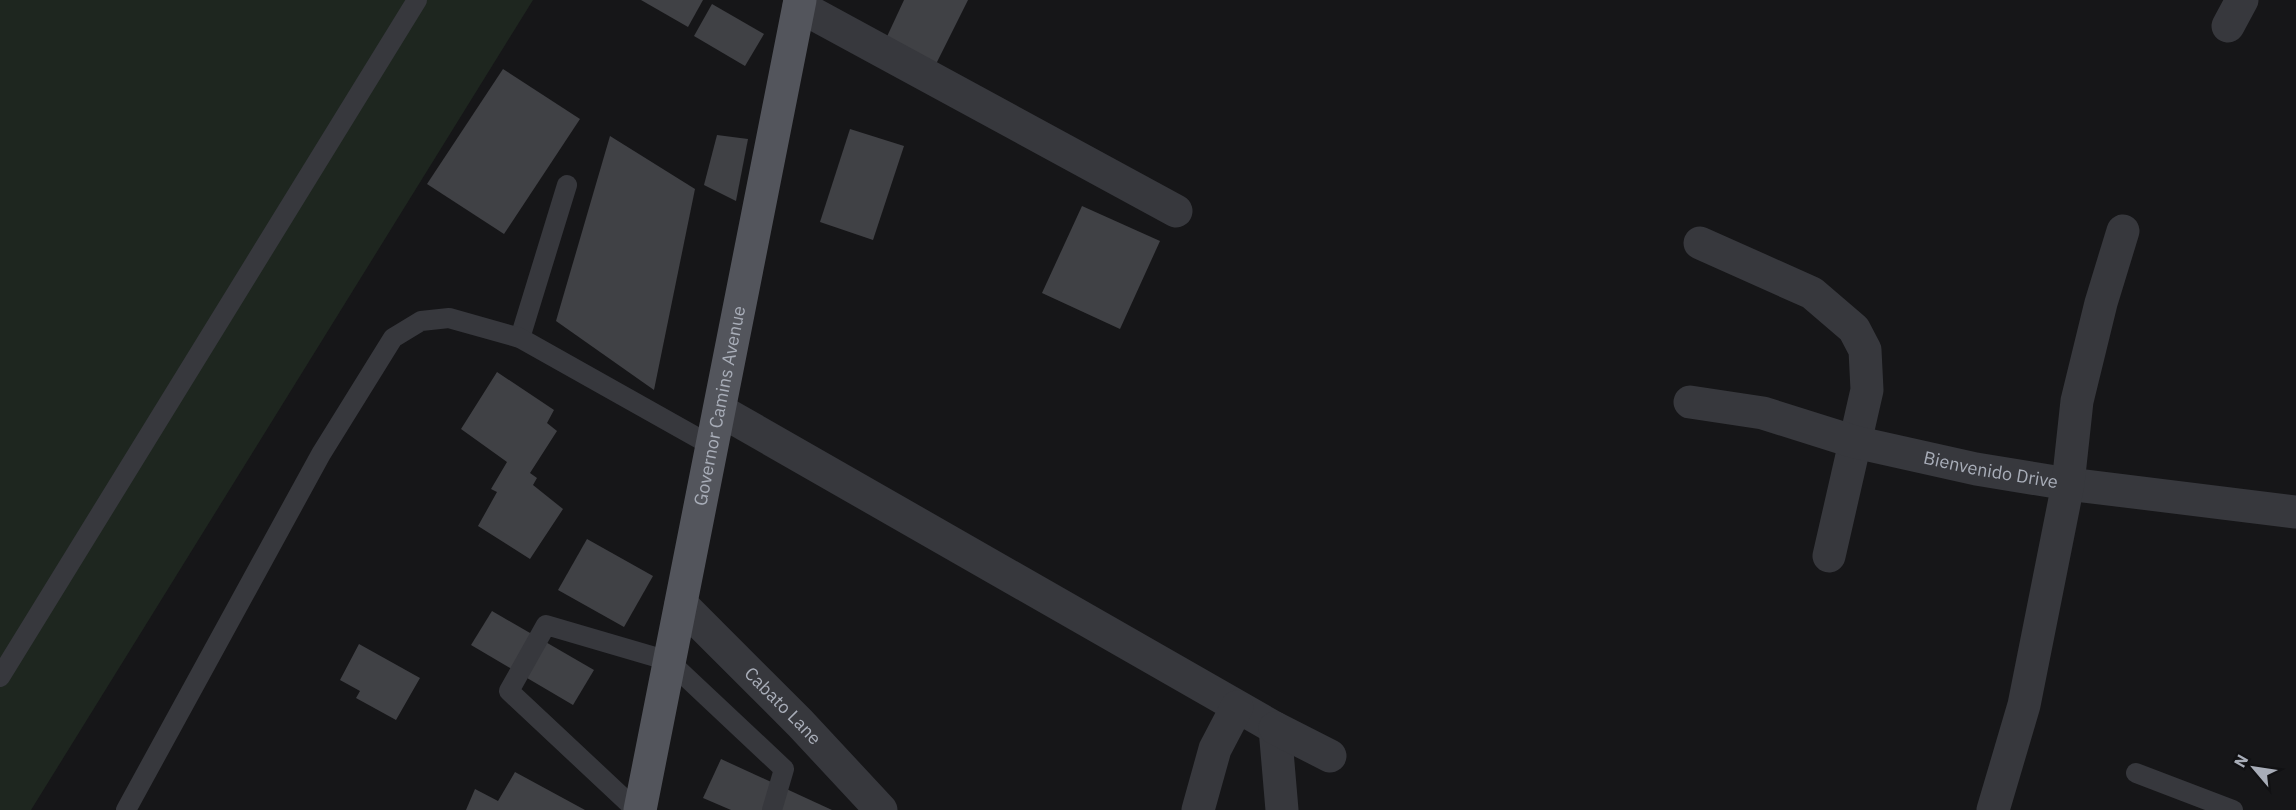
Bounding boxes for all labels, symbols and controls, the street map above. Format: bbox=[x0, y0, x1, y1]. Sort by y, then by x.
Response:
street label: Governor Camins Avenue bbox=[688, 304, 750, 508]
street label: Bienvenido Drive bbox=[1922, 446, 2060, 493]
street label: Cabato Lane bbox=[740, 662, 826, 749]
north arrow bbox=[2224, 738, 2284, 798]
text: N bbox=[2229, 751, 2252, 771]

